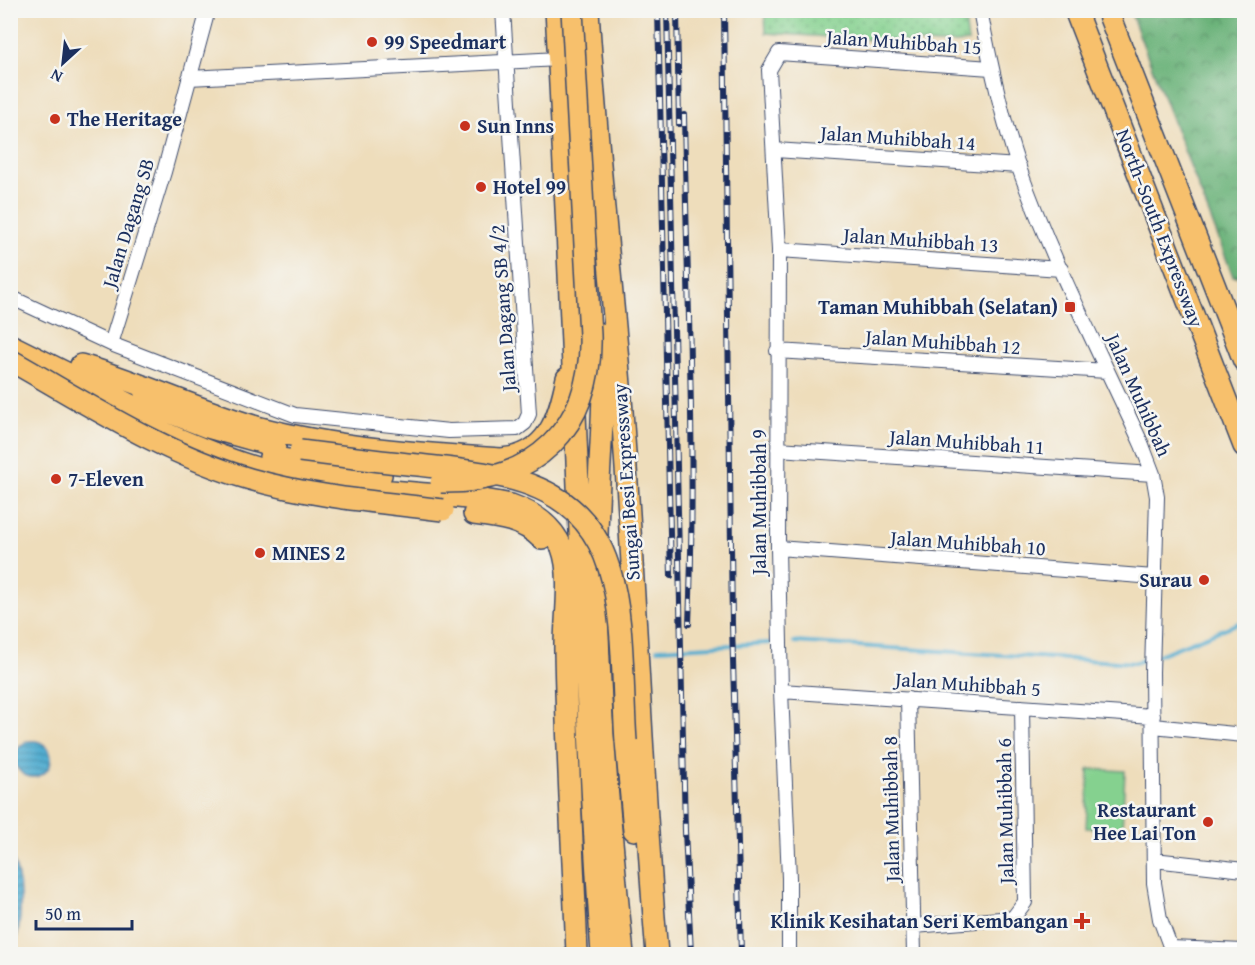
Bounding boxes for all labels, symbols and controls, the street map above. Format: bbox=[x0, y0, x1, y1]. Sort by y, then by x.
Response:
street label: Jalan Muhibbah 15 bbox=[822, 21, 983, 61]
place label: 99 Speedmart bbox=[384, 27, 507, 56]
north arrow bbox=[33, 33, 93, 93]
marker: 99 Speedmart bbox=[365, 35, 379, 49]
text: N bbox=[46, 63, 66, 89]
place label: The Heritage bbox=[67, 104, 182, 133]
place label: Sun Inns bbox=[477, 111, 554, 140]
marker: The Heritage bbox=[48, 112, 62, 126]
street label: Jalan Muhibbah 14 bbox=[816, 117, 977, 157]
marker: Sun Inns bbox=[458, 119, 472, 133]
street label: North–South Expressway bbox=[1109, 124, 1212, 331]
street label: Jalan Dagang SB bbox=[93, 154, 161, 294]
place label: Hotel 99 bbox=[493, 172, 566, 201]
marker: Hotel 99 bbox=[474, 180, 488, 194]
street label: Jalan Muhibbah 13 bbox=[839, 219, 1000, 259]
street label: Jalan Dagang SB 4/2 bbox=[482, 224, 523, 395]
place label: Taman Muhibbah (Selatan) bbox=[818, 292, 1058, 321]
marker: Taman Muhibbah (Selatan) bbox=[1063, 300, 1077, 314]
street label: Jalan Muhibbah 12 bbox=[861, 321, 1022, 361]
street label: Jalan Muhibbah bbox=[1098, 326, 1180, 461]
street label: Sungai Besi Expressway bbox=[604, 382, 647, 582]
street label: Jalan Muhibbah 11 bbox=[885, 421, 1046, 461]
street label: Jalan Muhibbah 9 bbox=[744, 429, 773, 578]
place label: 7-Eleven bbox=[68, 464, 144, 493]
marker: 7-Eleven bbox=[49, 472, 63, 486]
street label: Jalan Muhibbah 10 bbox=[886, 522, 1047, 562]
place label: MINES 2 bbox=[272, 538, 345, 567]
marker: MINES 2 bbox=[253, 546, 267, 560]
place label: Surau bbox=[1139, 565, 1193, 594]
marker: Surau bbox=[1197, 573, 1211, 587]
street label: Jalan Muhibbah 5 bbox=[891, 664, 1042, 703]
street label: Jalan Muhibbah 8 bbox=[875, 736, 906, 885]
street label: Jalan Muhibbah 6 bbox=[989, 738, 1020, 887]
place label: Restaurant Hee Lai Ton bbox=[1093, 795, 1196, 847]
marker: Restaurant Hee Lai Ton bbox=[1201, 815, 1215, 829]
scale bar bbox=[36, 893, 132, 931]
text: 50 m bbox=[45, 900, 81, 927]
place label: Klinik Kesihatan Seri Kembangan bbox=[770, 906, 1068, 935]
marker: Klinik Kesihatan Seri Kembangan bbox=[1073, 912, 1091, 930]

